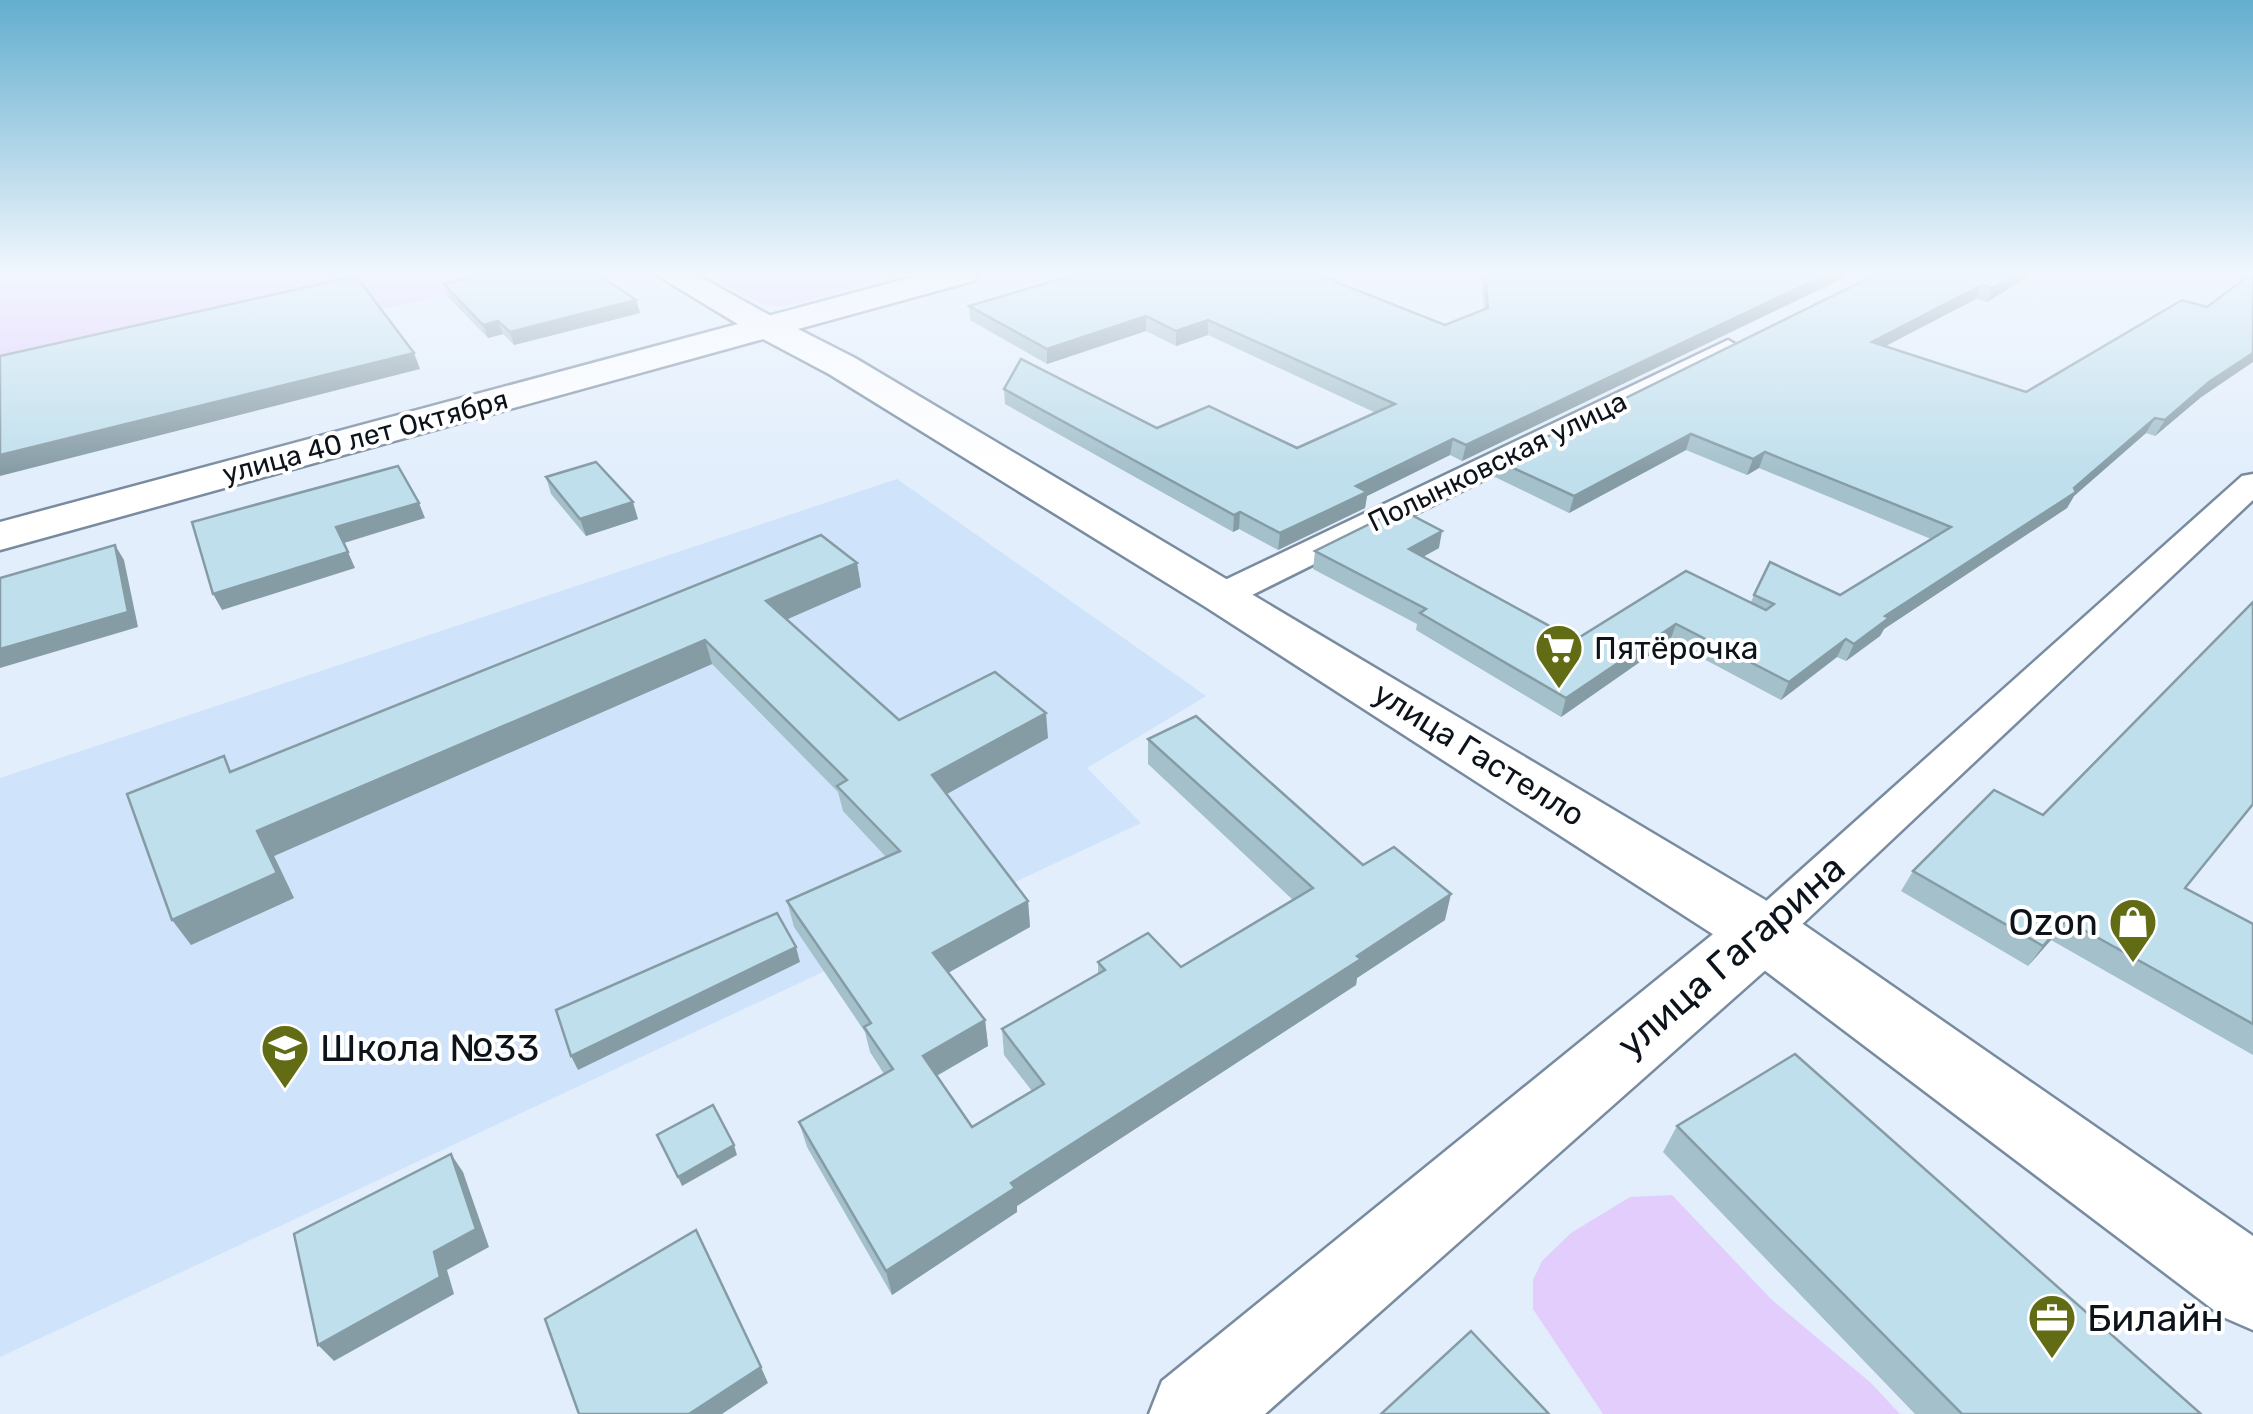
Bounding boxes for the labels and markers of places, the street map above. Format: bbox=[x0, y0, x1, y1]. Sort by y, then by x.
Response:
supermarket icon: Пятёрочка bbox=[1533, 622, 1585, 690]
place label: Пятёрочка bbox=[1594, 629, 1758, 667]
shop icon: Ozon bbox=[2107, 896, 2159, 964]
place label: Ozon bbox=[2008, 899, 2098, 945]
school or university icon: Школа №33 bbox=[259, 1022, 311, 1090]
place label: Школа №33 bbox=[320, 1025, 539, 1071]
office icon: Билайн bbox=[2026, 1292, 2078, 1360]
place label: Билайн bbox=[2087, 1295, 2224, 1341]

